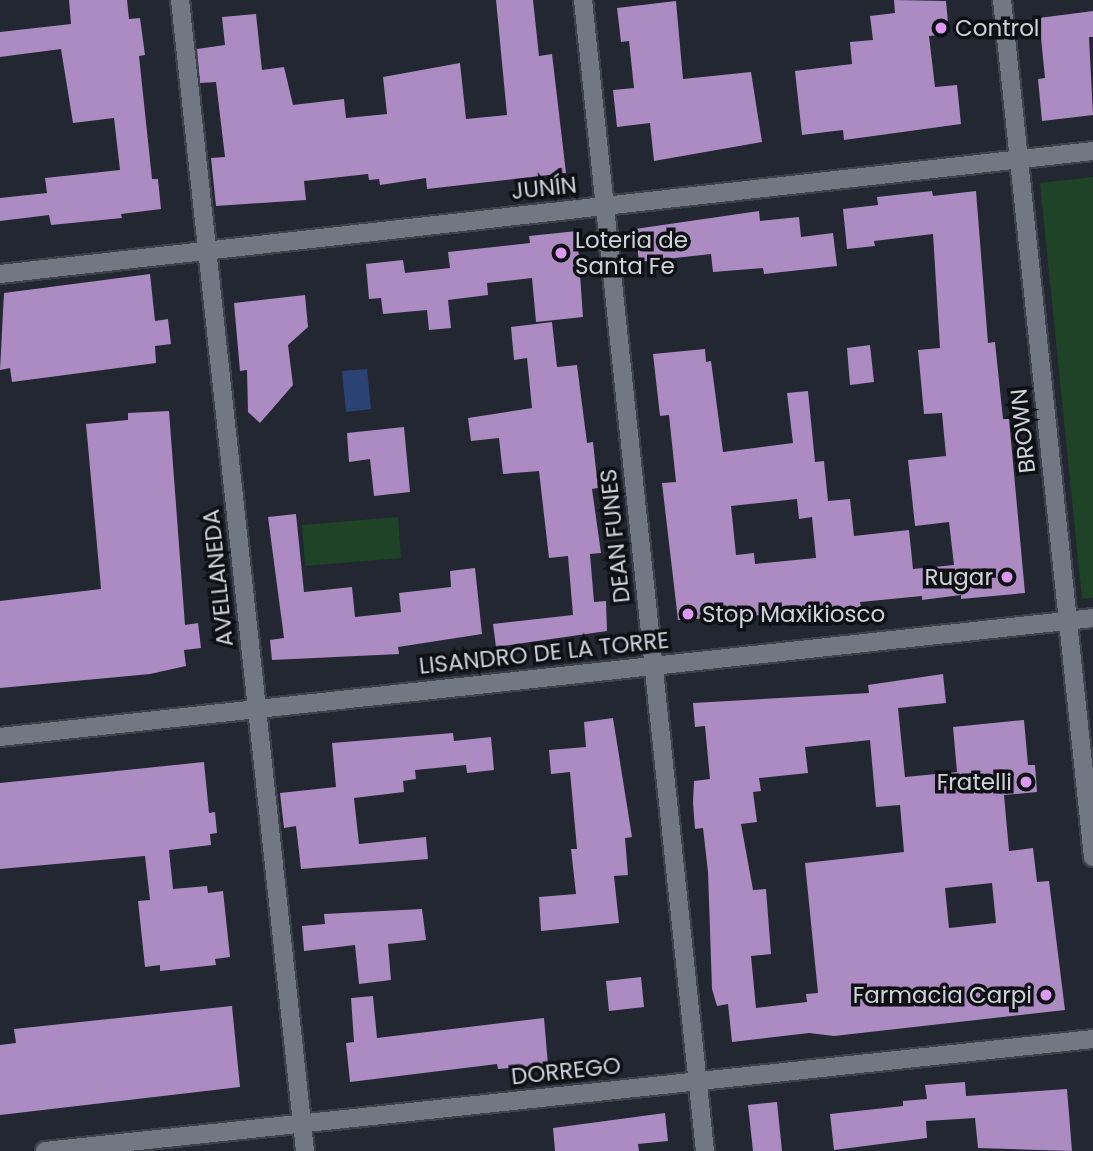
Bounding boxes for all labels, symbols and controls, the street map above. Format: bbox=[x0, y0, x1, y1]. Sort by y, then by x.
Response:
place label: Control bbox=[955, 14, 1040, 42]
marker: Control bbox=[933, 20, 949, 36]
street label: JUNÍN bbox=[510, 171, 578, 205]
place label: Loteria de Santa Fe bbox=[575, 226, 688, 280]
marker: Loteria de Santa Fe bbox=[553, 245, 569, 261]
street label: BROWN bbox=[1005, 387, 1041, 475]
street label: DEAN FUNES bbox=[594, 468, 636, 604]
street label: AVELLANEDA bbox=[197, 508, 239, 648]
place label: Rugar bbox=[925, 563, 993, 591]
marker: Rugar bbox=[999, 569, 1015, 585]
place label: Stop Maxikiosco bbox=[702, 600, 885, 628]
marker: Stop Maxikiosco bbox=[680, 606, 696, 622]
street label: LISANDRO DE LA TORRE bbox=[418, 626, 670, 680]
place label: Fratelli bbox=[937, 768, 1012, 796]
marker: Fratelli bbox=[1018, 774, 1034, 790]
place label: Farmacia Carpi bbox=[853, 981, 1032, 1009]
marker: Farmacia Carpi bbox=[1038, 987, 1054, 1003]
street label: DORREGO bbox=[510, 1052, 622, 1090]

